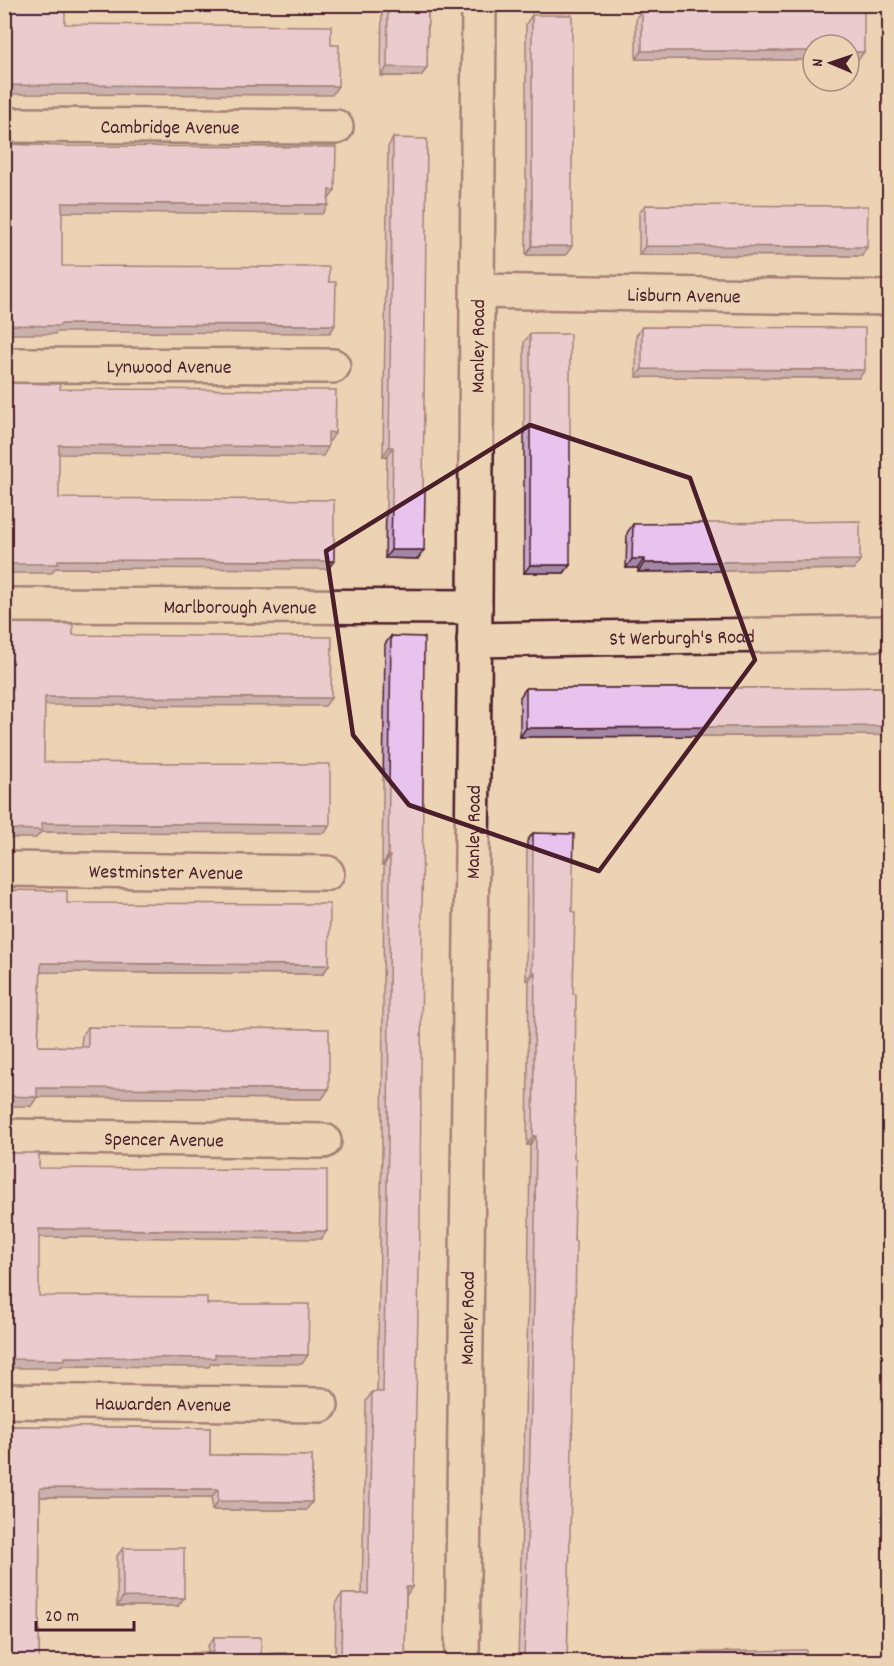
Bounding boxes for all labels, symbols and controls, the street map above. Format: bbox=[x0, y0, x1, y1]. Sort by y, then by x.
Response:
north arrow bbox=[801, 33, 861, 93]
text: N bbox=[807, 58, 830, 67]
street label: Cambridge Avenue bbox=[100, 115, 240, 143]
street label: Lisburn Avenue bbox=[627, 283, 741, 312]
street label: Manley Road bbox=[465, 299, 494, 393]
street label: Lynwood Avenue bbox=[106, 354, 232, 383]
street label: Marlborough Avenue bbox=[163, 595, 317, 623]
street label: St Werburgh's Road bbox=[609, 624, 755, 655]
street label: Manley Road bbox=[461, 785, 490, 879]
street label: Westminster Avenue bbox=[89, 859, 243, 889]
street label: Spencer Avenue bbox=[104, 1127, 224, 1156]
street label: Manley Road bbox=[455, 1271, 484, 1365]
street label: Hawarden Avenue bbox=[95, 1391, 231, 1421]
scale bar bbox=[36, 1594, 134, 1632]
text: 20 m bbox=[45, 1605, 79, 1630]

